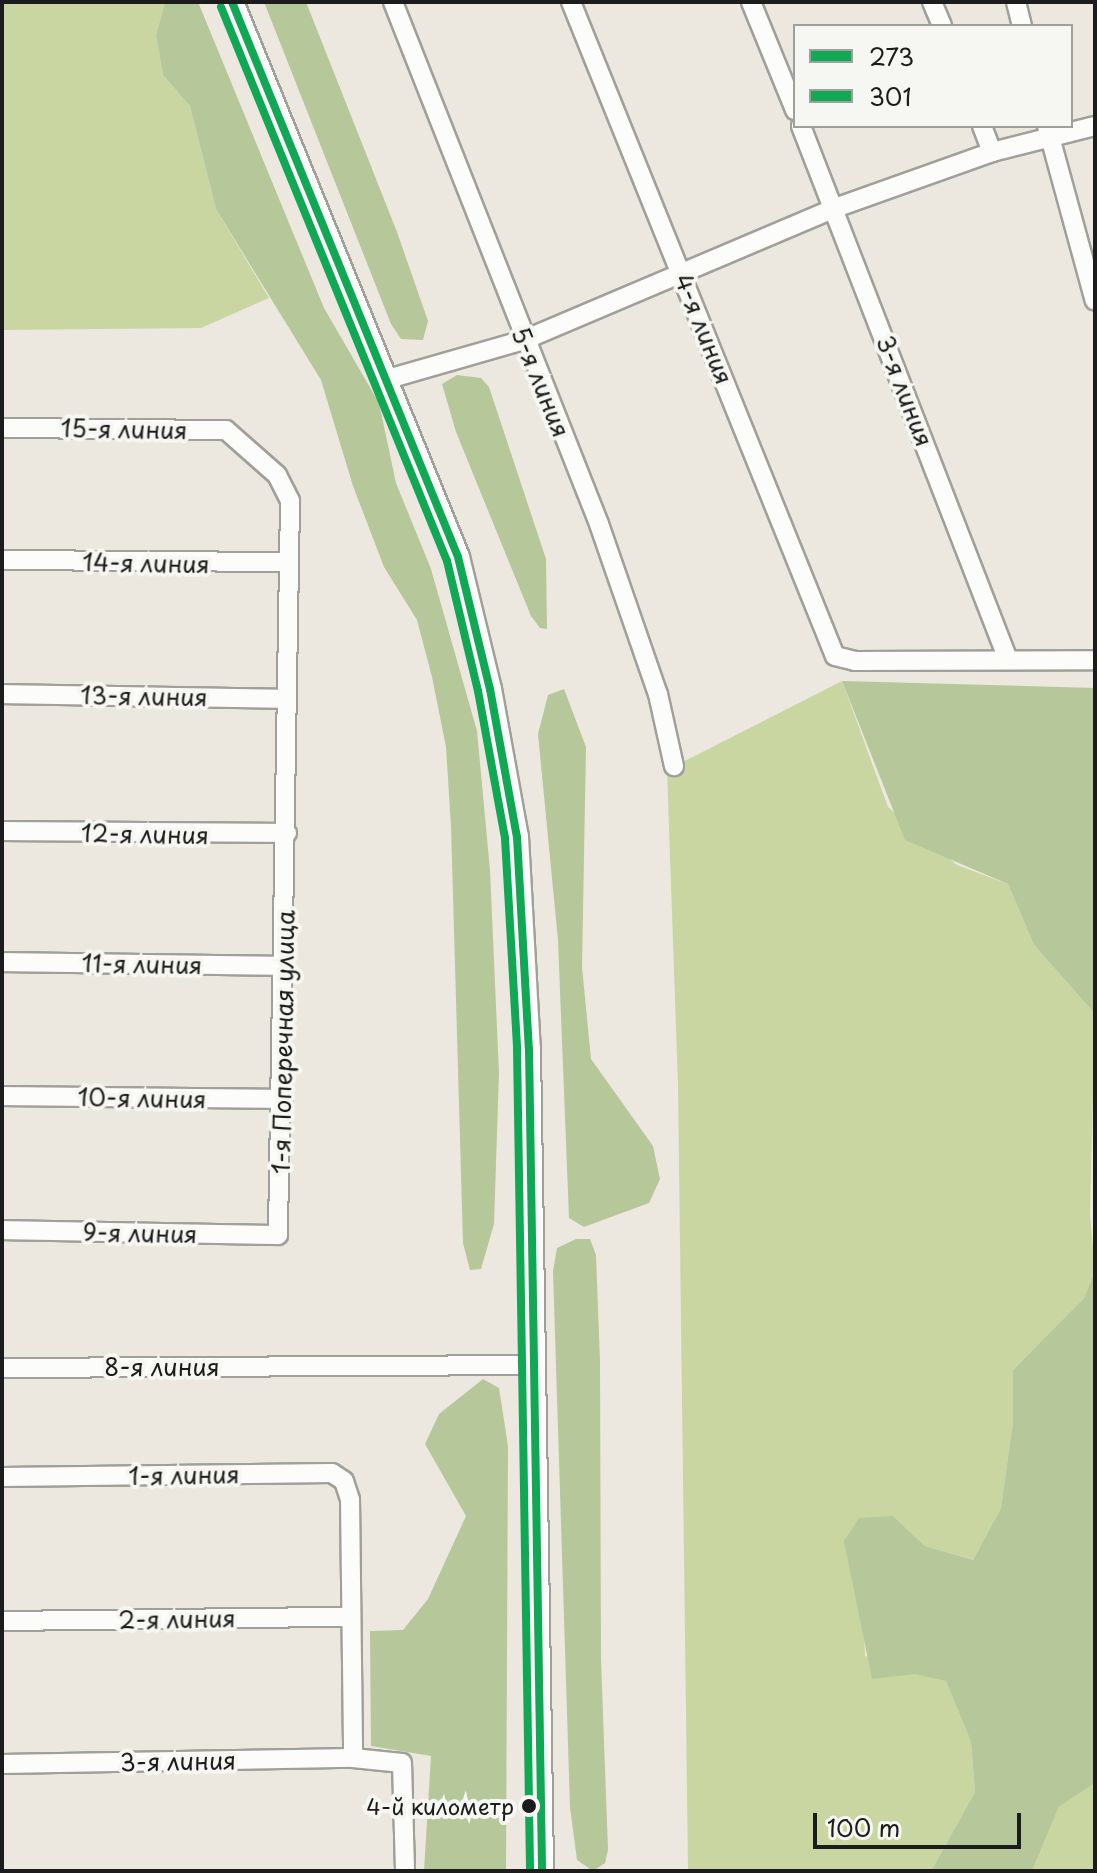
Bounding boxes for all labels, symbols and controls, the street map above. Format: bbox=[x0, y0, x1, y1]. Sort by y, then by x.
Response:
legend bbox=[793, 24, 1073, 128]
text: 273 bbox=[869, 38, 914, 74]
text: 301 bbox=[869, 78, 911, 114]
street label: 4-я линия bbox=[669, 269, 739, 389]
street label: 5-я линия bbox=[506, 323, 576, 441]
street label: 3-я линия bbox=[871, 331, 939, 451]
street label: 15-я линия bbox=[60, 413, 188, 445]
street label: 14-я линия bbox=[82, 547, 210, 579]
street label: 13-я линия bbox=[80, 680, 208, 712]
street label: 12-я линия bbox=[80, 818, 210, 850]
street label: 1-я Поперечная улица bbox=[266, 909, 300, 1175]
street label: 11-я линия bbox=[81, 949, 203, 979]
street label: 10-я линия bbox=[77, 1082, 207, 1114]
street label: 9-я линия bbox=[82, 1218, 198, 1248]
street label: 8-я линия bbox=[104, 1353, 220, 1381]
street label: 1-я линия bbox=[128, 1460, 240, 1490]
street label: 2-я линия bbox=[118, 1604, 236, 1634]
street label: 3-я линия bbox=[119, 1746, 237, 1776]
place label: 4-й километр bbox=[366, 1793, 514, 1819]
scale bar bbox=[817, 1797, 1025, 1847]
marker: 4-й километр bbox=[521, 1798, 537, 1814]
text: 100 m bbox=[827, 1809, 900, 1845]

